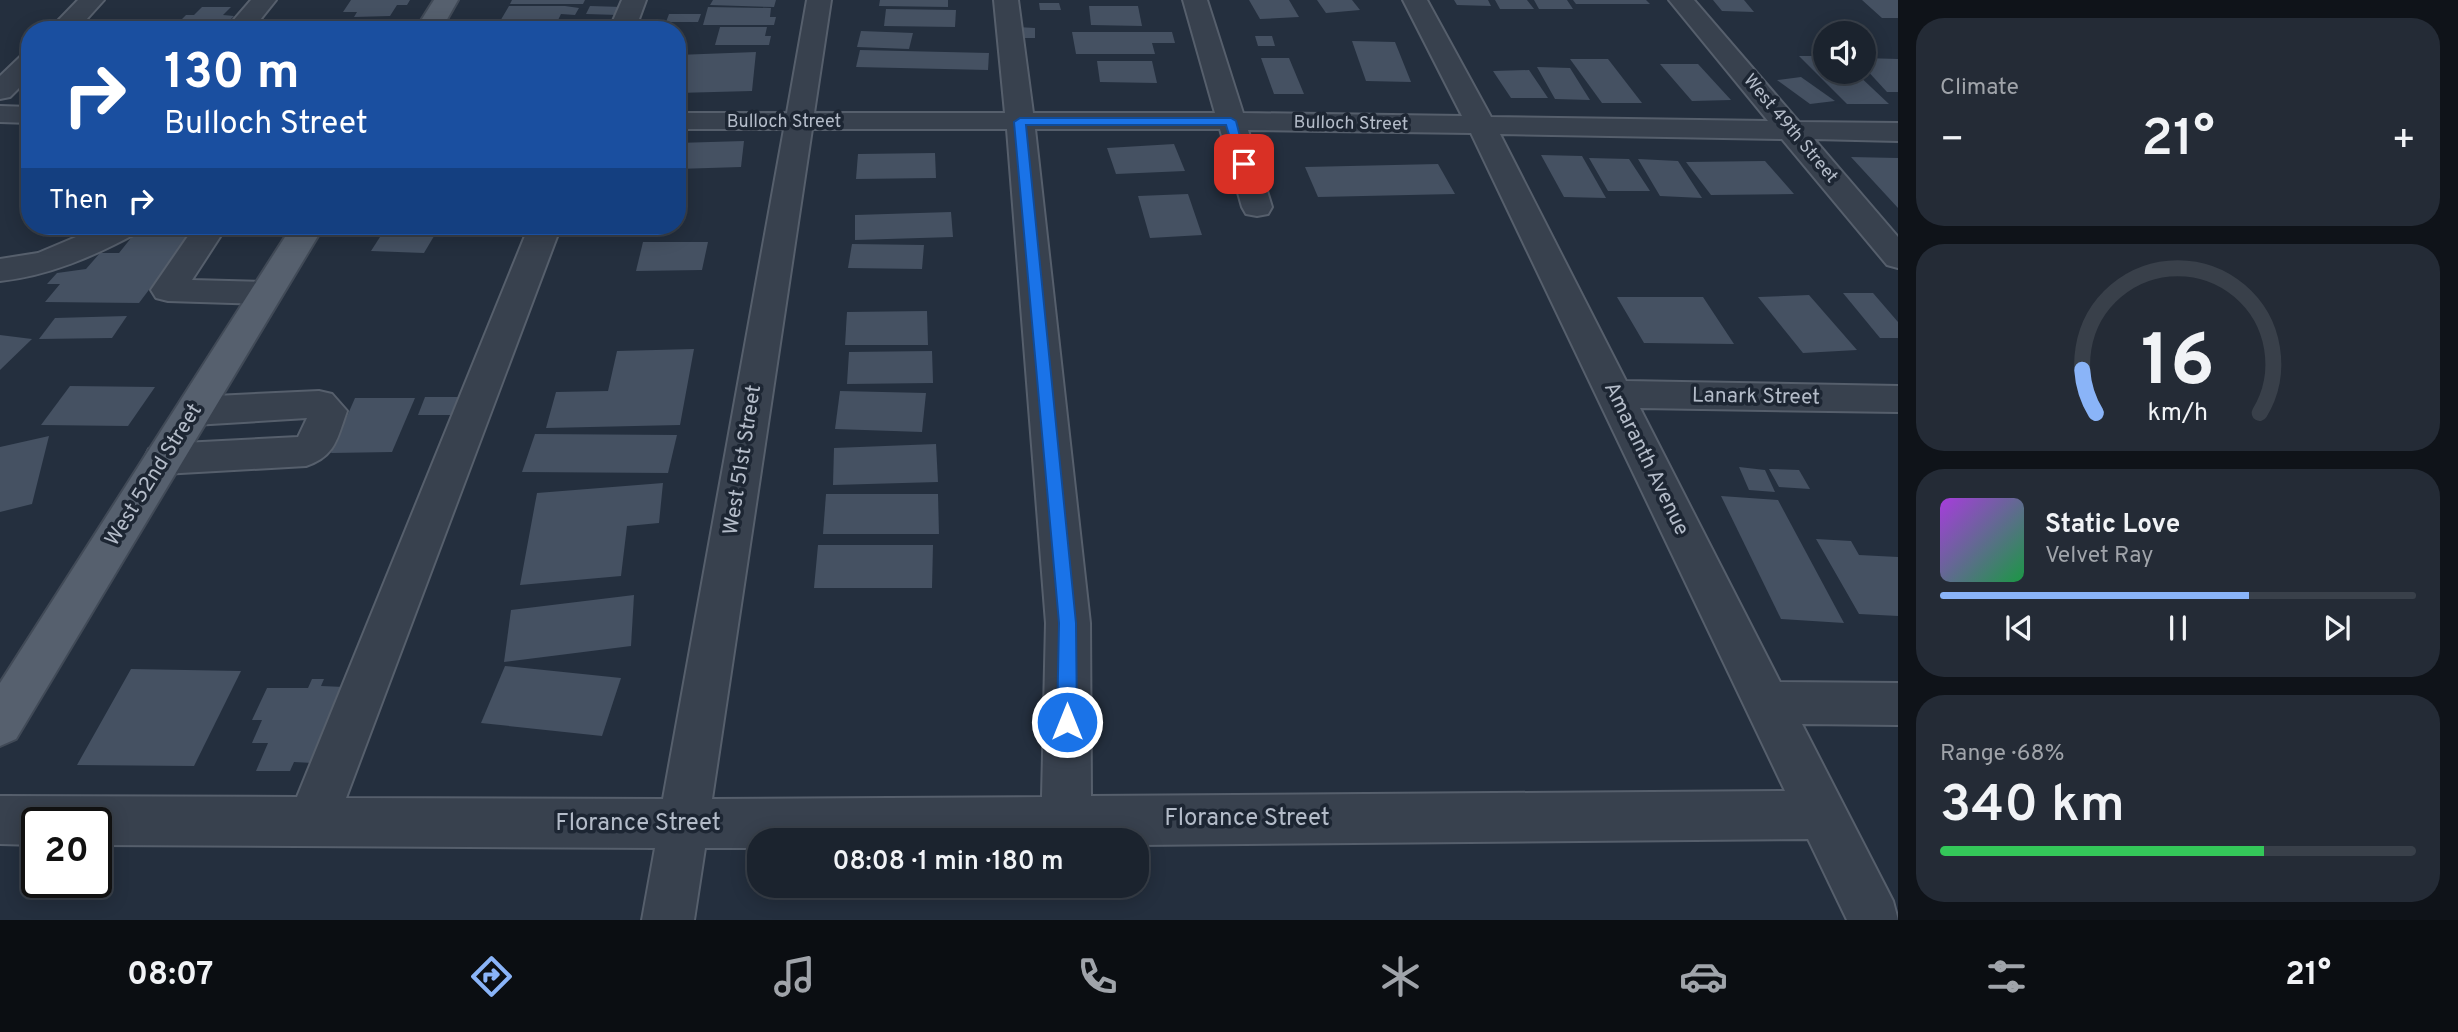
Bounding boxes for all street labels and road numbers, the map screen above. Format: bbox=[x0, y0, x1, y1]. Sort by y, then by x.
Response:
street label: West 49th Street bbox=[1738, 70, 1842, 188]
street label: Bulloch Street bbox=[727, 111, 841, 134]
street label: Bulloch Street bbox=[1293, 112, 1409, 136]
street label: Amaranth Avenue bbox=[1597, 378, 1695, 540]
street label: Lanark Street bbox=[1692, 382, 1820, 412]
street label: West 51st Street bbox=[718, 383, 768, 537]
street label: West 52nd Street bbox=[99, 399, 209, 551]
street label: Florance Street bbox=[1164, 804, 1330, 834]
street label: Florance Street bbox=[555, 809, 721, 839]

